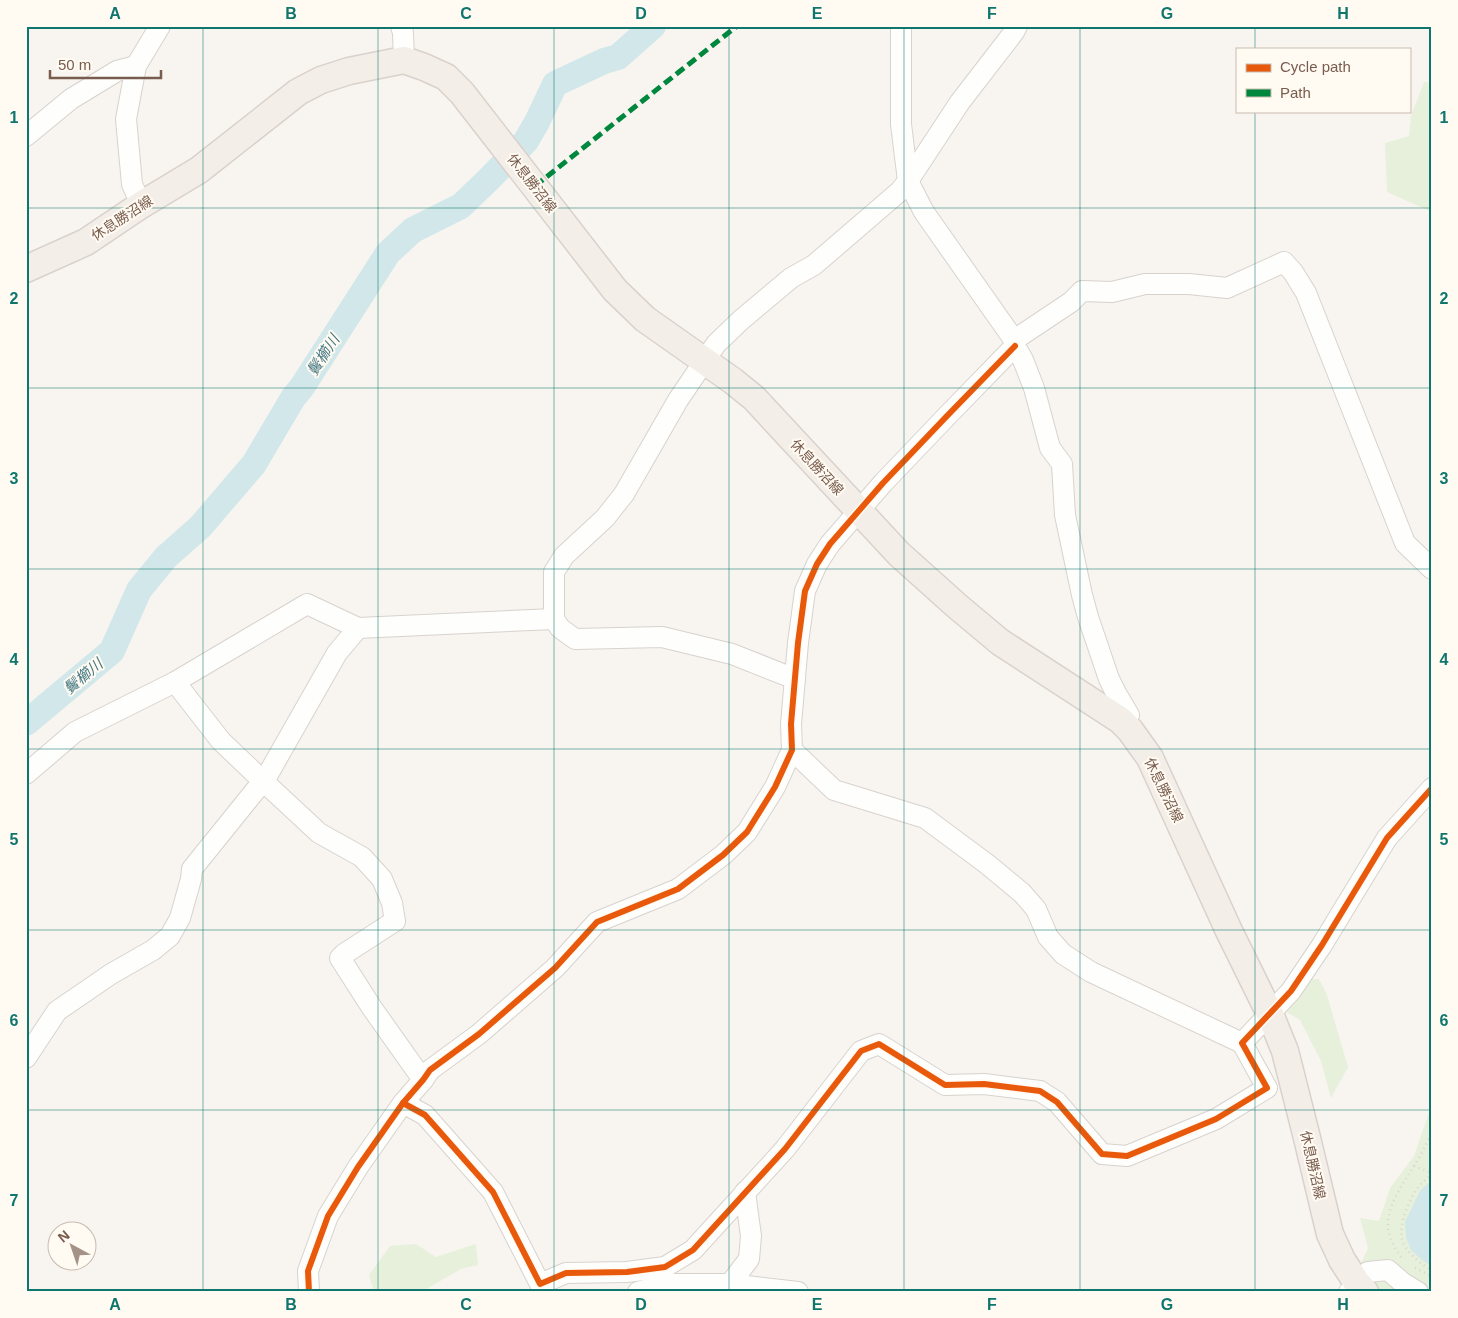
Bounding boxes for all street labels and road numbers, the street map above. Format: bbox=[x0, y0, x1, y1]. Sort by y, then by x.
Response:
street label: 休息勝沼線 bbox=[504, 150, 560, 216]
street label: 休息勝沼線 bbox=[88, 192, 156, 244]
street label: 休息勝沼線 bbox=[787, 436, 847, 498]
street label: 休息勝沼線 bbox=[1141, 755, 1187, 825]
street label: 休息勝沼線 bbox=[1297, 1129, 1329, 1201]

